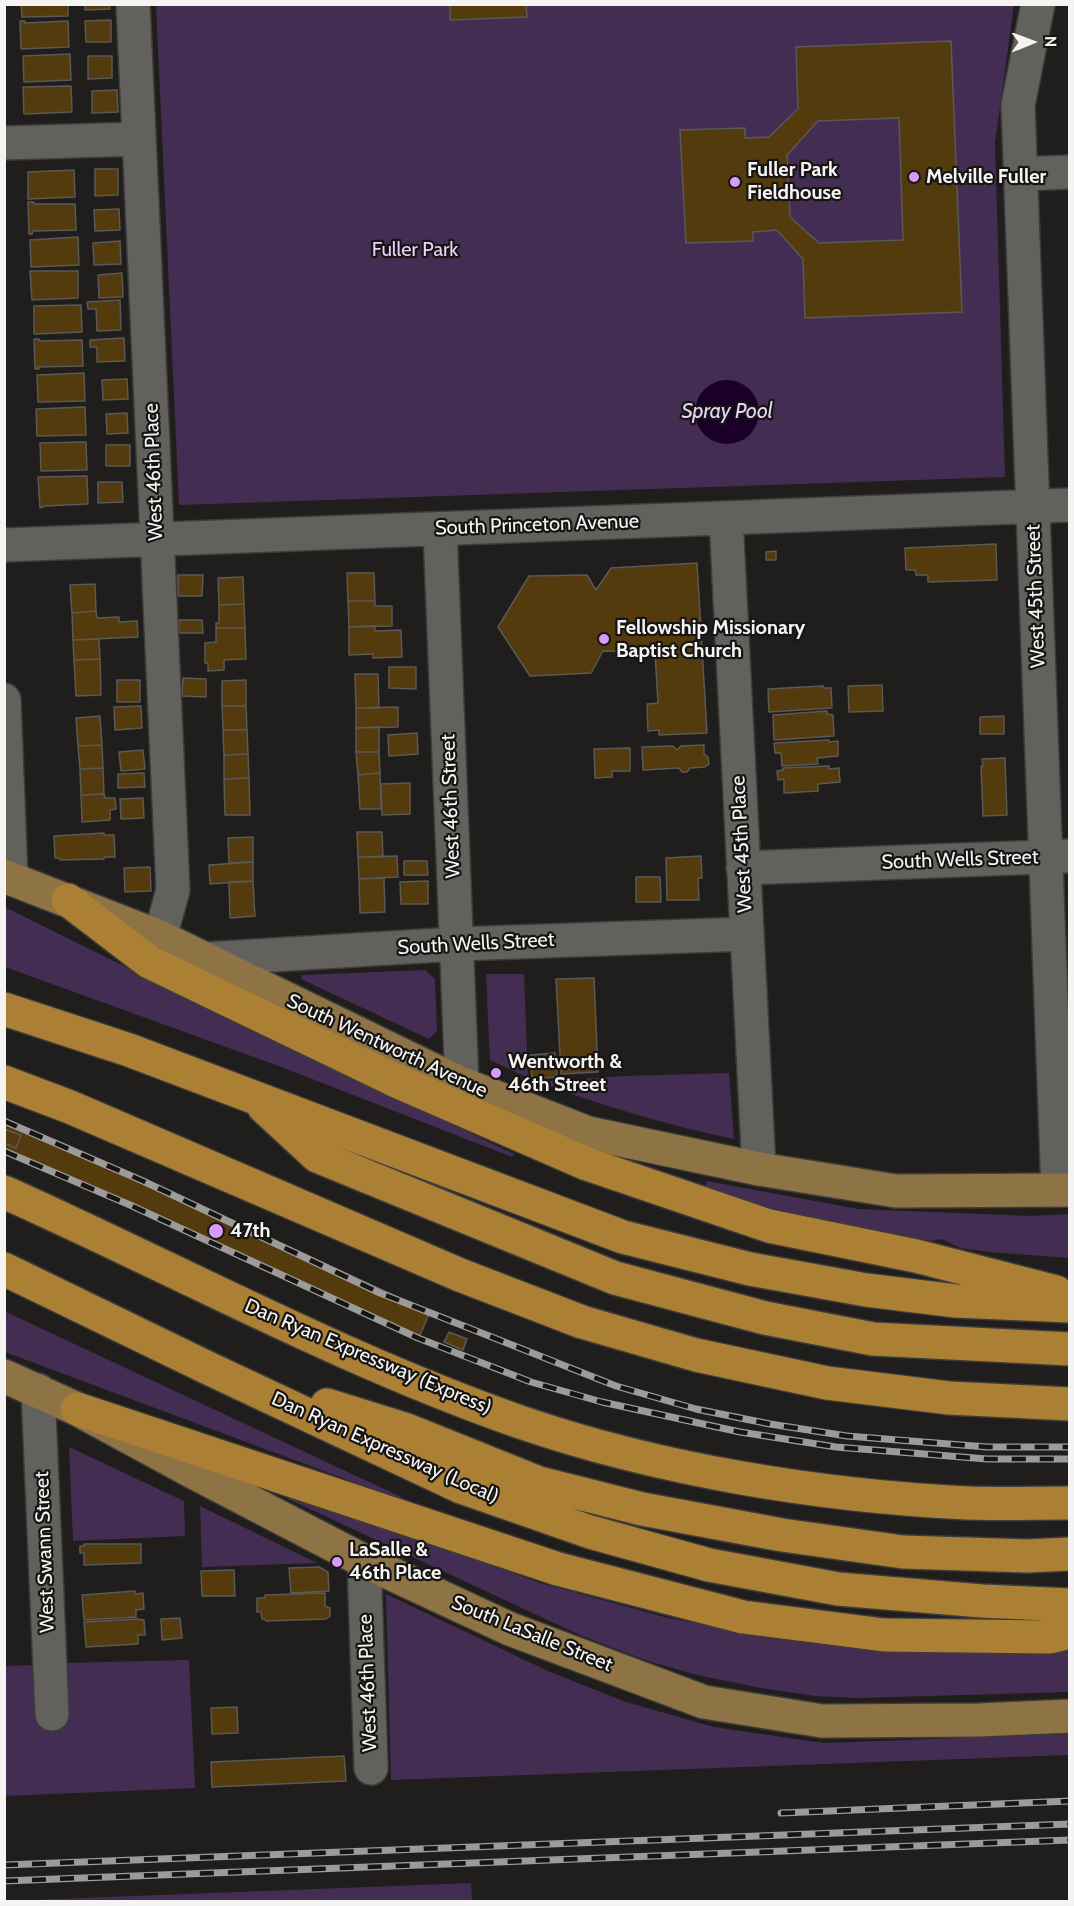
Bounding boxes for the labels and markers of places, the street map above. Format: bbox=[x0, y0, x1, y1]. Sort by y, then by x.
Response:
place label: Fuller Park Fieldhouse bbox=[747, 158, 841, 205]
place label: Melville Fuller bbox=[926, 165, 1046, 189]
marker: Melville Fuller bbox=[907, 170, 921, 184]
marker: Fuller Park Fieldhouse bbox=[728, 175, 742, 189]
place label: Fellowship Missionary Baptist Church bbox=[616, 616, 805, 663]
marker: Fellowship Missionary Baptist Church bbox=[597, 632, 611, 646]
place label: Wentworth & 46th Street bbox=[508, 1050, 622, 1097]
marker: Wentworth & 46th Street bbox=[489, 1066, 503, 1080]
place label: 47th bbox=[230, 1219, 271, 1243]
marker: 47th bbox=[207, 1222, 225, 1240]
place label: LaSalle & 46th Place bbox=[349, 1538, 441, 1585]
marker: LaSalle & 46th Place bbox=[330, 1555, 344, 1569]

